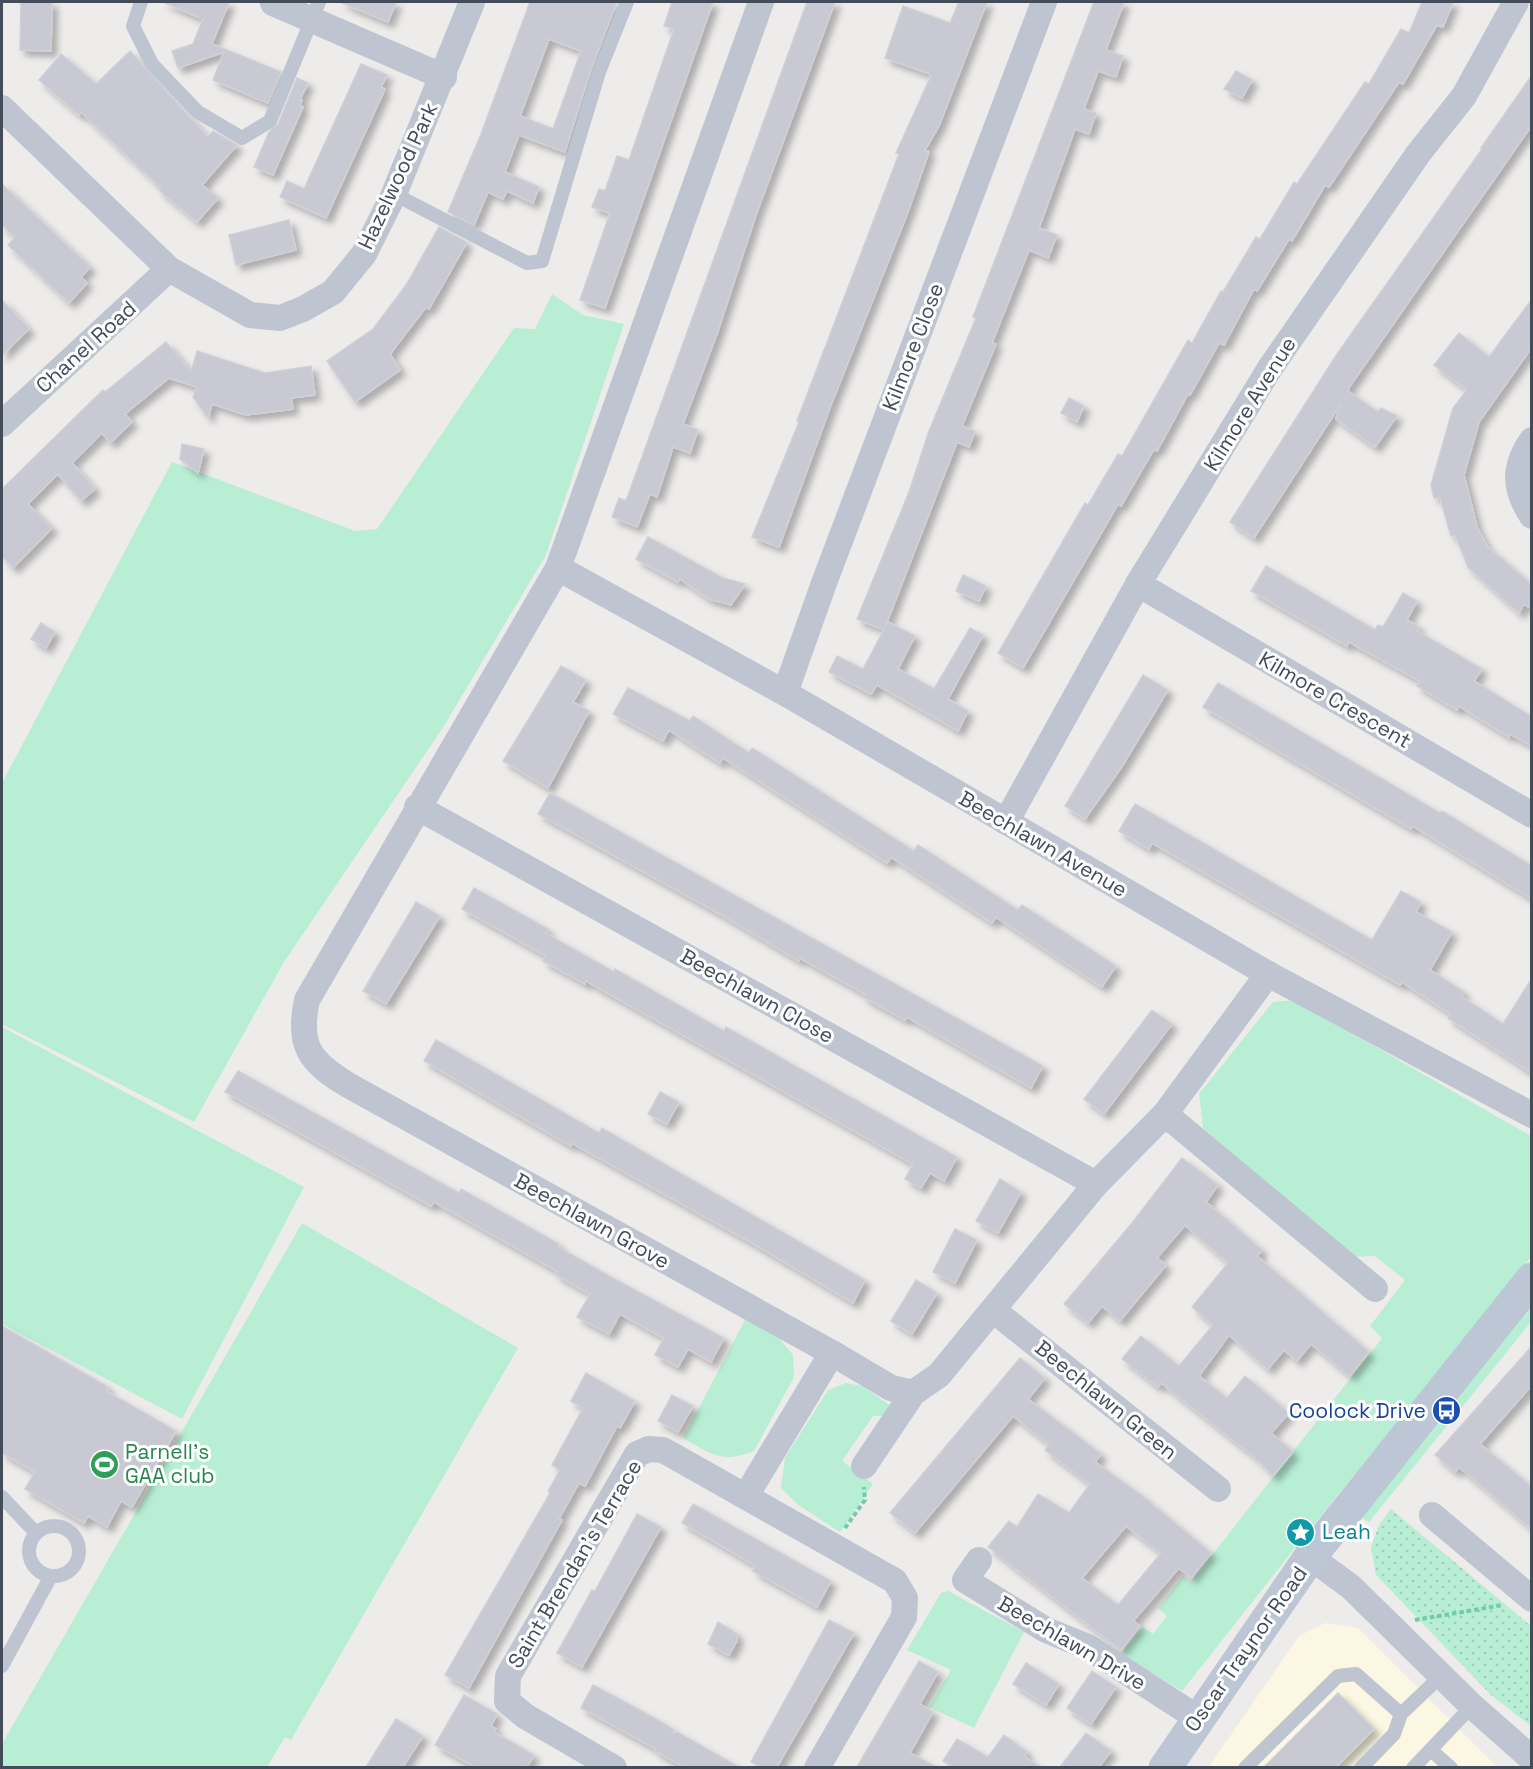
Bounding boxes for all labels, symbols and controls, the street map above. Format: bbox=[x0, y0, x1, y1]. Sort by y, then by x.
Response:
street label: Hazelwood Park bbox=[352, 98, 443, 254]
street label: Kilmore Close bbox=[876, 279, 949, 415]
street label: Chanel Road bbox=[30, 294, 141, 399]
street label: Kilmore Avenue bbox=[1197, 332, 1302, 476]
street label: Kilmore Crescent bbox=[1254, 645, 1416, 754]
street label: Beechlawn Avenue bbox=[954, 784, 1132, 903]
street label: Beechlawn Close bbox=[676, 942, 839, 1049]
street label: Beechlawn Grove bbox=[510, 1167, 675, 1274]
street label: Beechlawn Green bbox=[1030, 1334, 1183, 1465]
bus stop icon: Coolock Drive bbox=[1431, 1395, 1463, 1427]
place label: Coolock Drive bbox=[1289, 1397, 1426, 1424]
place label: Parnell's GAA club bbox=[125, 1438, 215, 1489]
sports icon: Parnell's GAA club bbox=[88, 1448, 120, 1480]
street label: Saint Brendan's Terrace bbox=[502, 1455, 648, 1673]
place icon: Leah bbox=[1285, 1516, 1317, 1548]
place label: Leah bbox=[1322, 1518, 1371, 1545]
street label: Oscar Traynor Road bbox=[1178, 1561, 1313, 1737]
street label: Beechlawn Drive bbox=[993, 1589, 1151, 1696]

